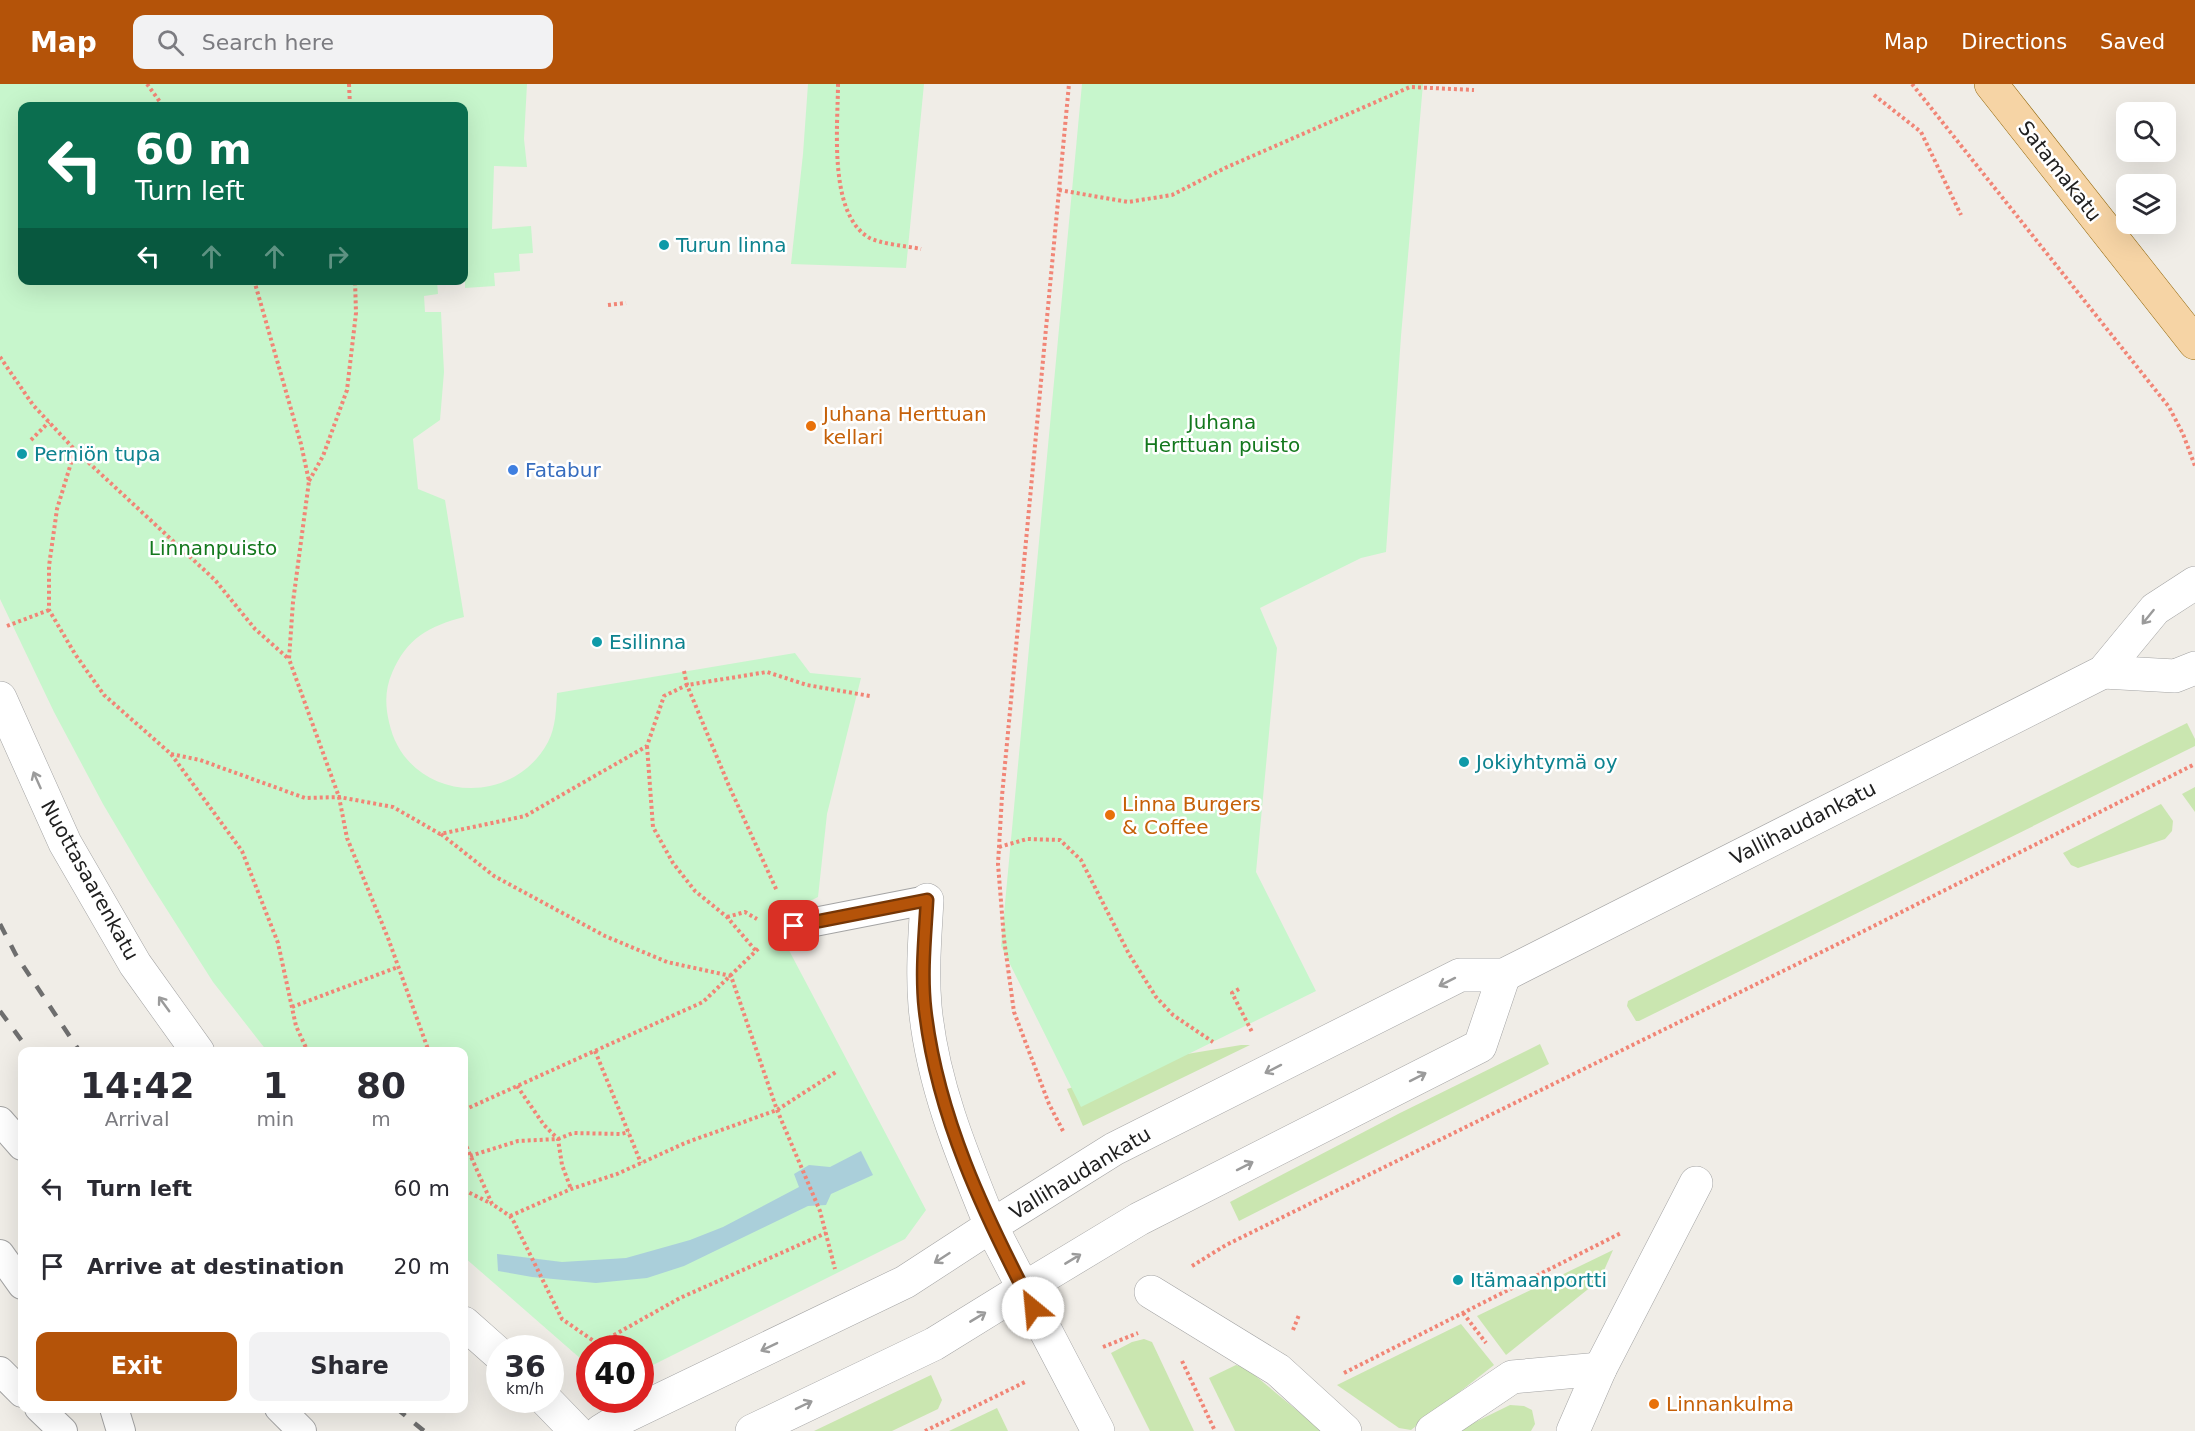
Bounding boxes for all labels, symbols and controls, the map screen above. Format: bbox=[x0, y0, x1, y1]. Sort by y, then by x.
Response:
search box bbox=[133, 15, 553, 69]
text: Map bbox=[30, 26, 97, 59]
icon: search bbox=[154, 26, 187, 59]
text: Search here bbox=[202, 30, 334, 55]
text: Map bbox=[1884, 30, 1928, 54]
text: Directions bbox=[1961, 30, 2067, 54]
text: Saved bbox=[2100, 30, 2165, 54]
map controls bbox=[2116, 102, 2176, 234]
button: search bbox=[2116, 102, 2176, 162]
street label: Satamakatu bbox=[2013, 116, 2107, 226]
text: 60 m bbox=[135, 125, 252, 174]
icon: left bbox=[36, 126, 114, 204]
button: layers bbox=[2116, 174, 2176, 234]
text: Turn left bbox=[135, 175, 245, 206]
place label: Turun linna bbox=[675, 233, 787, 257]
marker: Turun linna bbox=[657, 238, 671, 252]
icon: left bbox=[132, 240, 165, 273]
icon: ahead bbox=[195, 240, 228, 273]
icon: ahead bbox=[258, 240, 291, 273]
icon: right bbox=[321, 240, 354, 273]
place label: Juhana Herttuan kellari bbox=[821, 402, 987, 449]
park label: Juhana Herttuan puisto bbox=[1144, 410, 1300, 457]
marker: Juhana Herttuan kellari bbox=[804, 419, 818, 433]
place label: Perniön tupa bbox=[34, 442, 161, 466]
marker: Perniön tupa bbox=[15, 447, 29, 461]
place label: Fatabur bbox=[525, 458, 601, 482]
marker: Fatabur bbox=[506, 463, 520, 477]
park label: Linnanpuisto bbox=[149, 536, 277, 560]
one-way arrow bbox=[2141, 609, 2155, 624]
place label: Esilinna bbox=[609, 630, 686, 654]
marker: Esilinna bbox=[590, 635, 604, 649]
place label: Jokiyhtymä oy bbox=[1474, 750, 1618, 774]
marker: Jokiyhtymä oy bbox=[1457, 755, 1471, 769]
one-way arrow bbox=[30, 772, 42, 790]
street label: Vallihaudankatu bbox=[1726, 776, 1880, 870]
place label: Linna Burgers & Coffee bbox=[1122, 792, 1261, 839]
street label: Nuottasaarenkatu bbox=[36, 796, 144, 964]
marker: Linna Burgers & Coffee bbox=[1103, 808, 1117, 822]
pin bbox=[768, 900, 819, 951]
icon: arrive bbox=[777, 909, 810, 942]
one-way arrow bbox=[1439, 976, 1457, 988]
one-way arrow bbox=[158, 996, 170, 1013]
one-way arrow bbox=[1265, 1063, 1282, 1075]
text: 14:42 bbox=[80, 1065, 194, 1106]
text: 1 bbox=[263, 1065, 288, 1106]
text: 80 bbox=[356, 1065, 406, 1106]
one-way arrow bbox=[1409, 1071, 1427, 1083]
text: Arrival bbox=[105, 1107, 170, 1131]
text: min bbox=[256, 1107, 294, 1131]
text: m bbox=[371, 1107, 391, 1131]
street label: Vallihaudankatu bbox=[1005, 1121, 1155, 1225]
one-way arrow bbox=[1235, 1160, 1253, 1171]
icon: left bbox=[36, 1172, 69, 1205]
text: Turn left bbox=[87, 1176, 192, 1201]
text: 60 m bbox=[394, 1176, 450, 1201]
icon: arrive bbox=[36, 1250, 69, 1283]
one-way arrow bbox=[934, 1252, 951, 1264]
one-way arrow bbox=[1064, 1253, 1081, 1265]
text: Arrive at destination bbox=[87, 1254, 344, 1279]
text: 20 m bbox=[394, 1254, 450, 1279]
place label: Itämaanportti bbox=[1470, 1268, 1607, 1292]
marker: Itämaanportti bbox=[1451, 1273, 1465, 1287]
position arrow bbox=[1001, 1276, 1065, 1340]
one-way arrow bbox=[969, 1310, 986, 1322]
button: Exit bbox=[36, 1332, 237, 1401]
button: Share bbox=[249, 1332, 450, 1401]
speed limit sign: 40 bbox=[576, 1335, 654, 1413]
one-way arrow bbox=[760, 1342, 778, 1354]
text: 36 bbox=[504, 1349, 546, 1384]
text: km/h bbox=[506, 1380, 544, 1398]
place label: Linnankulma bbox=[1666, 1392, 1794, 1416]
marker: Linnankulma bbox=[1647, 1397, 1661, 1411]
one-way arrow bbox=[795, 1399, 813, 1411]

